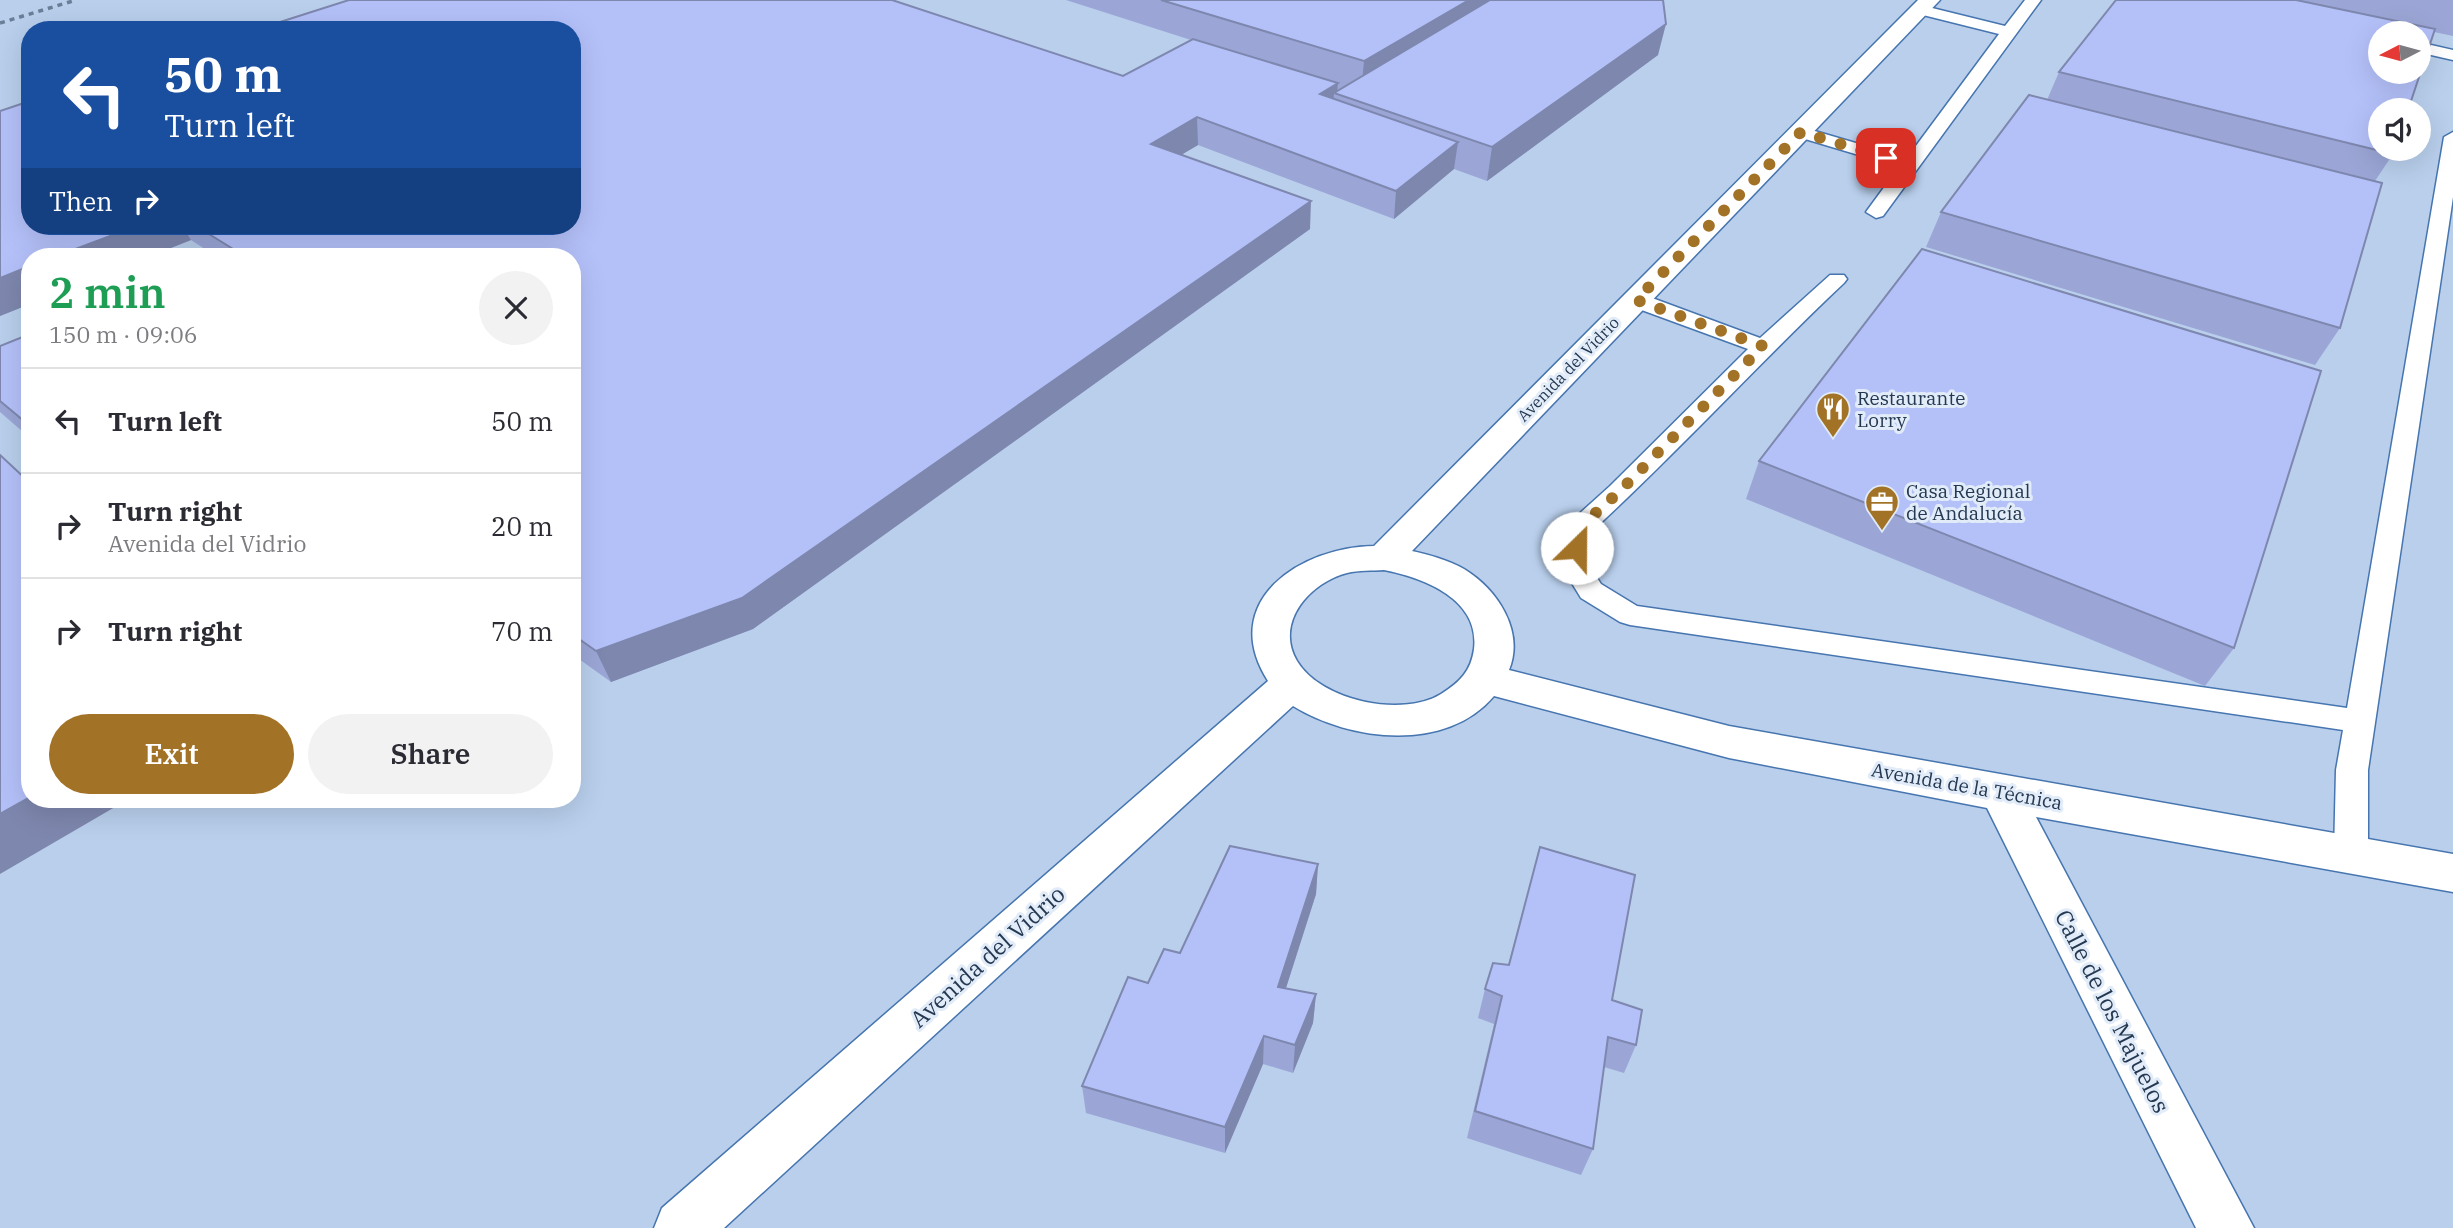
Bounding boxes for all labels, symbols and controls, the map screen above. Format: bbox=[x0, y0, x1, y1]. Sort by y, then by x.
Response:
north arrow bbox=[2368, 21, 2431, 84]
map controls bbox=[2368, 21, 2431, 161]
text: 50 m bbox=[164, 42, 282, 105]
icon: left bbox=[49, 49, 140, 140]
button: sound bbox=[2368, 98, 2431, 161]
text: Turn left bbox=[164, 104, 295, 146]
pin bbox=[1856, 128, 1916, 188]
icon: arrive bbox=[1867, 139, 1905, 177]
icon: right bbox=[127, 182, 165, 220]
text: Then bbox=[49, 184, 113, 218]
text: 2 min bbox=[49, 265, 166, 320]
button: close bbox=[479, 271, 553, 345]
street label: Avenida del Vidrio bbox=[1513, 312, 1623, 426]
text: 150 m · 09:06 bbox=[49, 319, 198, 349]
place label: Restaurante Lorry bbox=[1857, 386, 1965, 432]
restaurant icon: Restaurante Lorry bbox=[1814, 390, 1852, 439]
icon: left bbox=[49, 402, 87, 440]
text: Turn left bbox=[108, 404, 222, 438]
text: 50 m bbox=[491, 404, 553, 438]
place label: Casa Regional de Andalucía bbox=[1906, 479, 2031, 525]
office icon: Casa Regional de Andalucía bbox=[1863, 483, 1901, 532]
text: Turn right bbox=[108, 494, 242, 528]
icon: right bbox=[49, 507, 87, 545]
text: 20 m bbox=[491, 509, 553, 543]
position arrow bbox=[1540, 511, 1614, 585]
text: Avenida del Vidrio bbox=[108, 528, 306, 558]
icon: right bbox=[49, 612, 87, 650]
text: Turn right bbox=[108, 614, 242, 648]
text: 70 m bbox=[491, 614, 553, 648]
button: Exit bbox=[49, 714, 294, 794]
button: Share bbox=[308, 714, 553, 794]
street label: Avenida de la Técnica bbox=[1870, 757, 2064, 815]
street label: Avenida del Vidrio bbox=[903, 878, 1071, 1034]
street label: Calle de los Majuelos bbox=[2049, 904, 2177, 1118]

